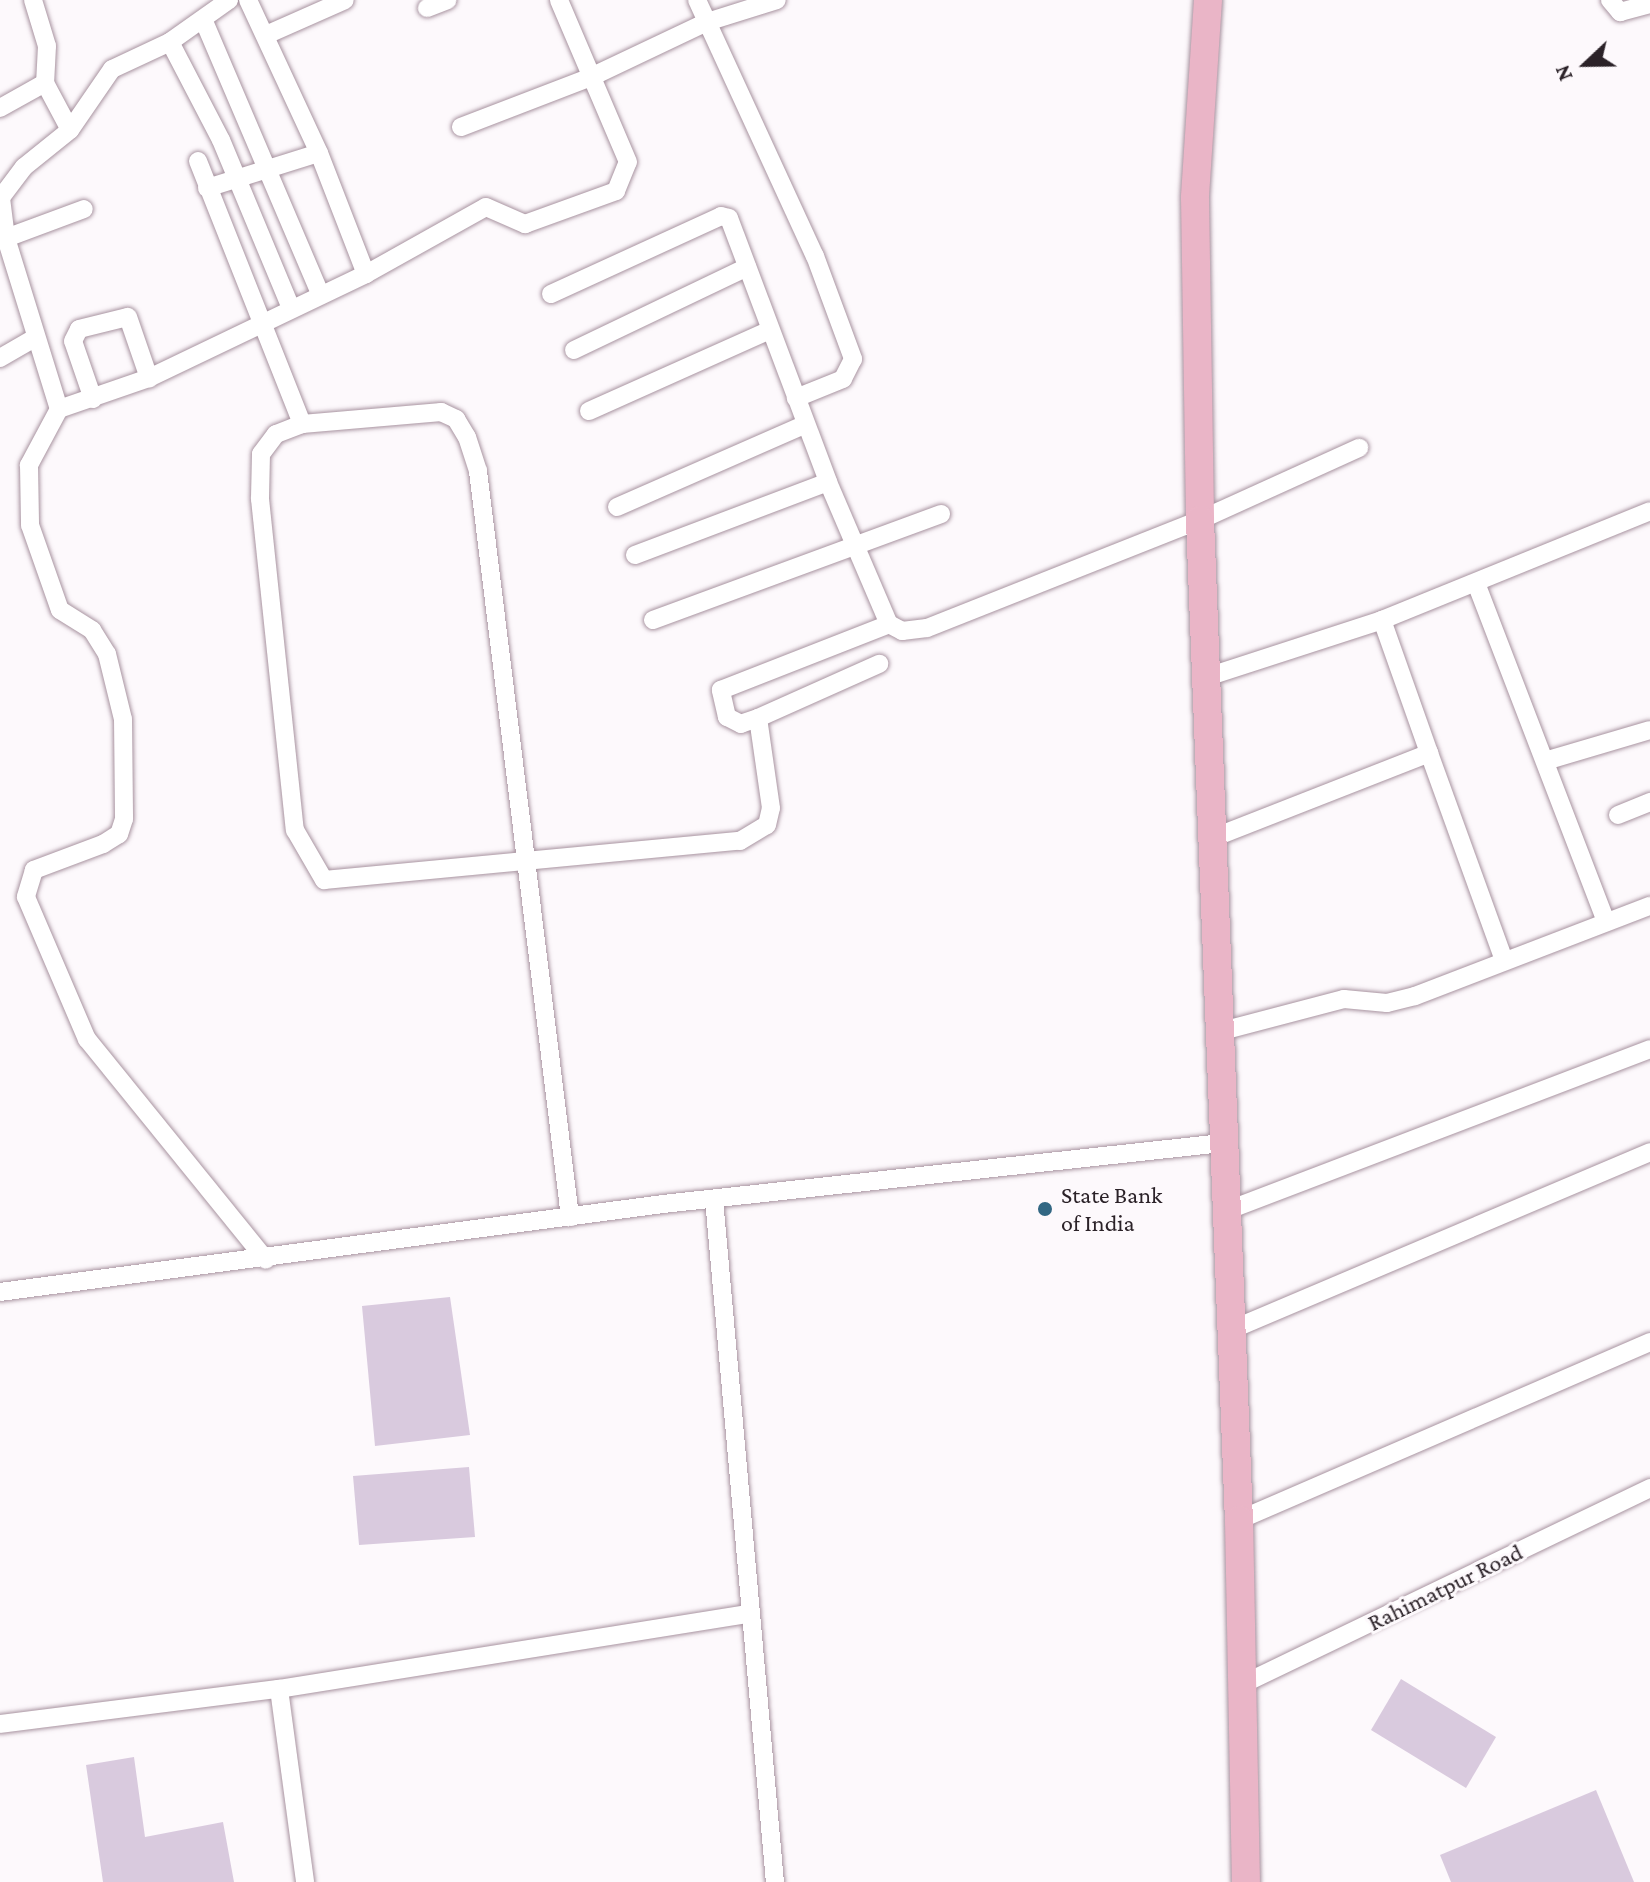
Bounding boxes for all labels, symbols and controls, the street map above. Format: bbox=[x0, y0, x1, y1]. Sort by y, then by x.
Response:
north arrow bbox=[1546, 24, 1626, 104]
text: N bbox=[1549, 62, 1578, 85]
place label: State Bank of India bbox=[1061, 1181, 1163, 1237]
marker: State Bank of India bbox=[1036, 1200, 1054, 1218]
street label: Rahimatpur Road bbox=[1363, 1537, 1527, 1637]

